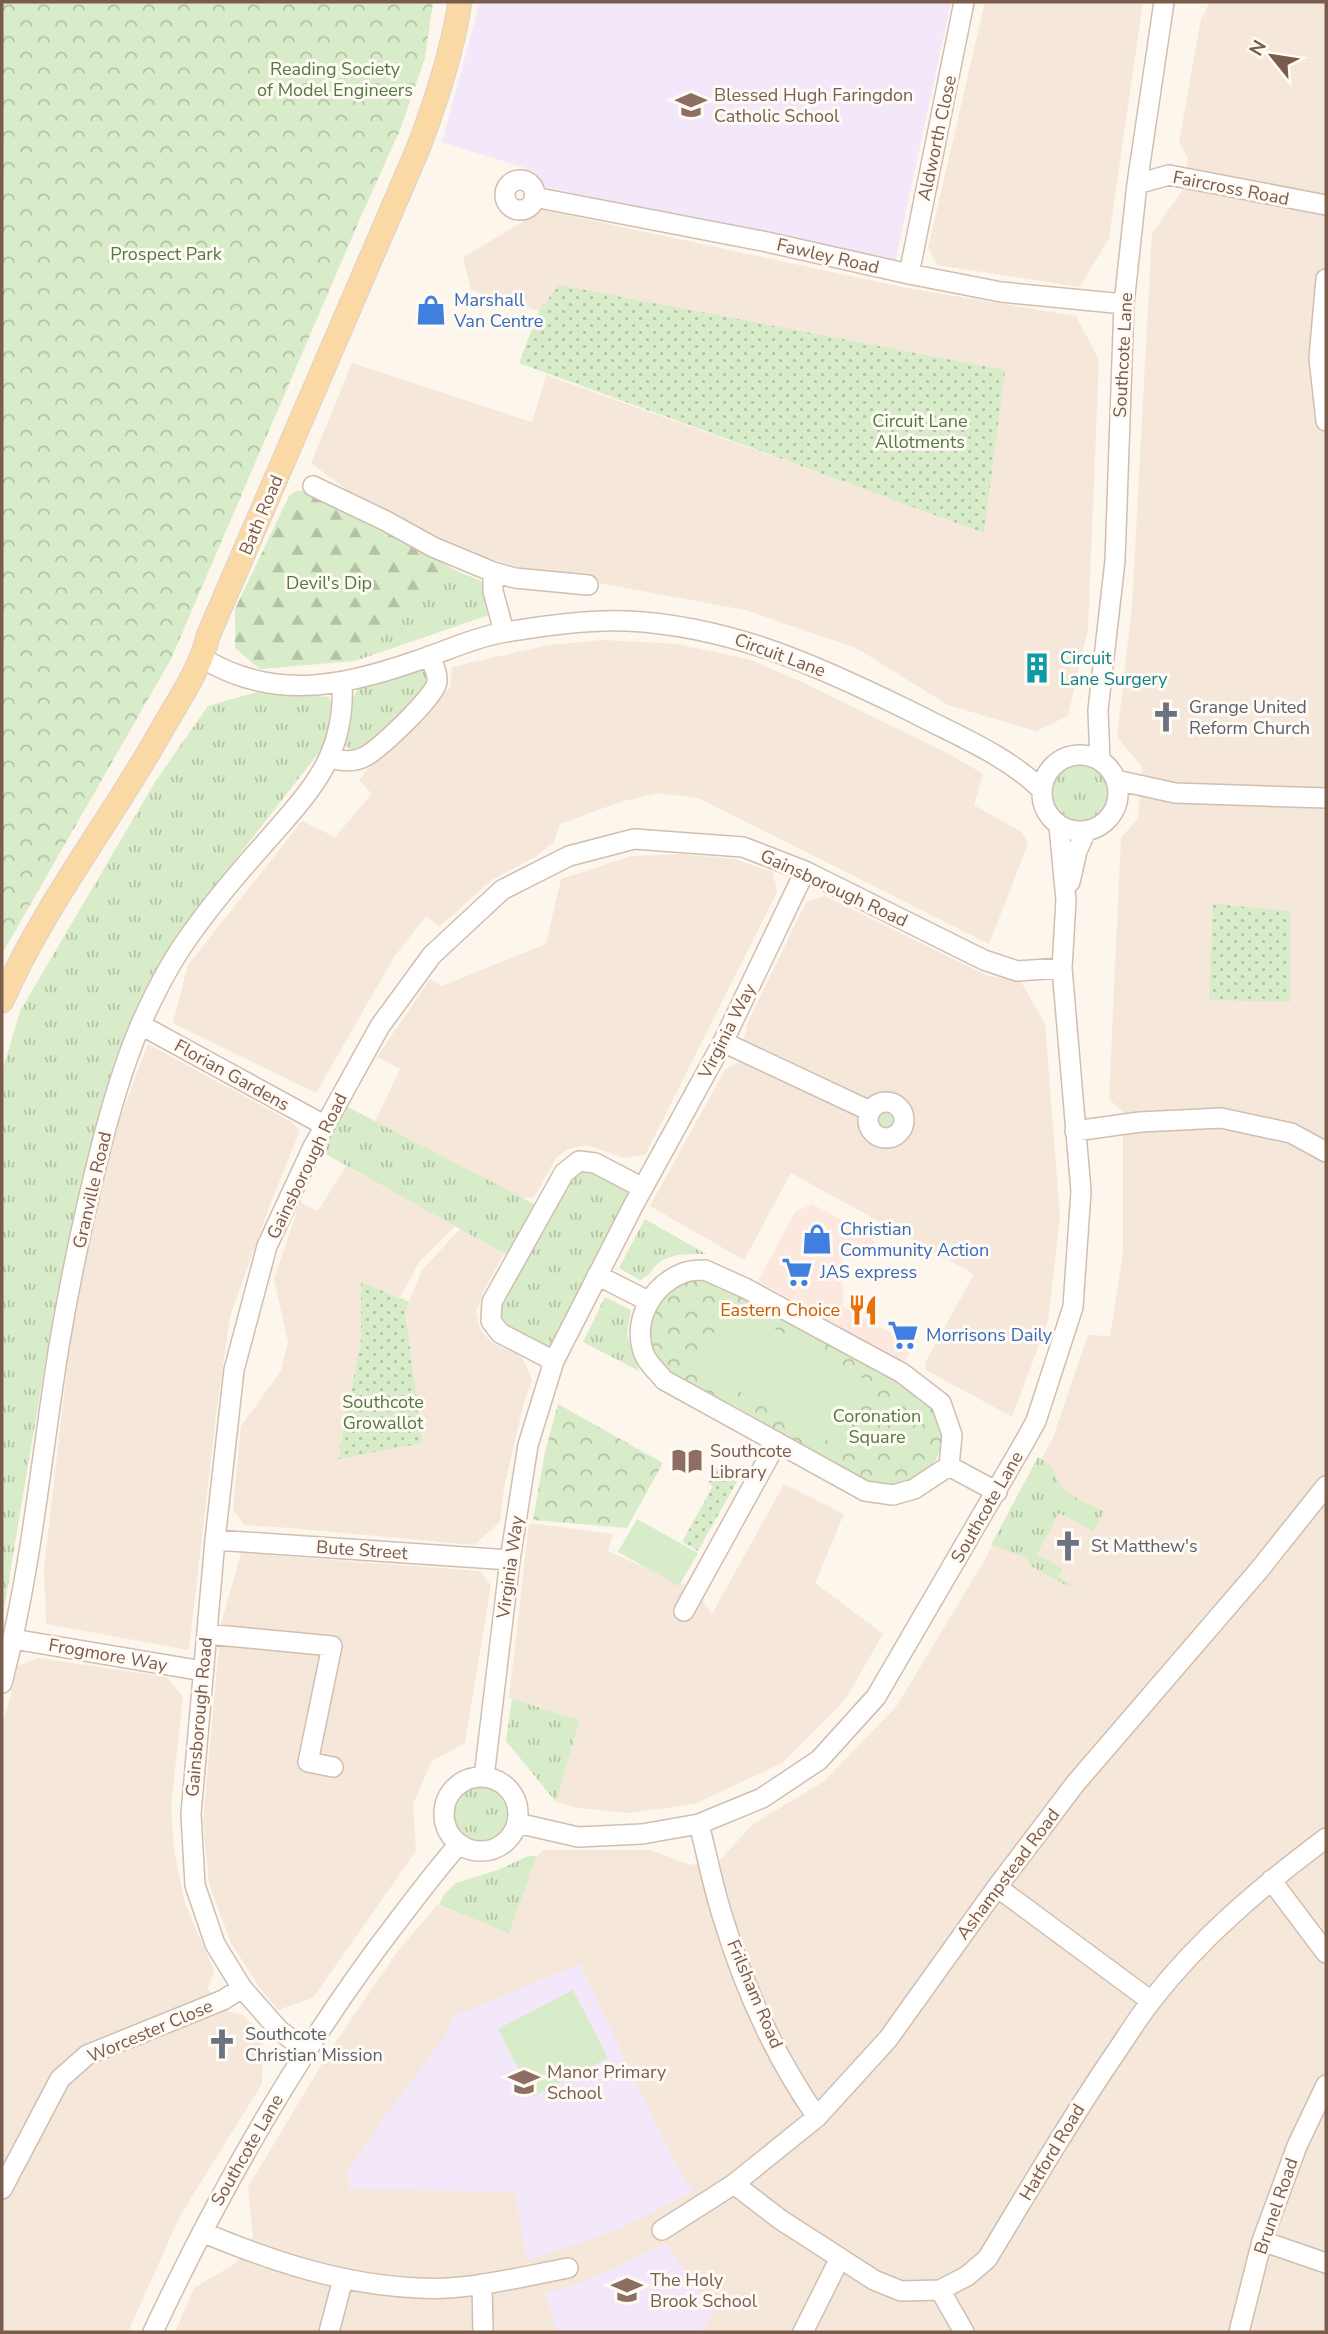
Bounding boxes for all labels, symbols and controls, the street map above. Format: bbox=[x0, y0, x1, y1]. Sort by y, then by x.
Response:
north arrow bbox=[1237, 21, 1307, 91]
text: N bbox=[1243, 35, 1273, 61]
park label: Reading Society of Model Engineers bbox=[257, 57, 413, 102]
street label: Aldworth Close bbox=[912, 73, 962, 203]
place label: Blessed Hugh Faringdon Catholic School bbox=[714, 83, 913, 128]
school or university icon: Blessed Hugh Faringdon Catholic School bbox=[674, 88, 708, 122]
street label: Faircross Road bbox=[1171, 165, 1291, 211]
street label: Fawley Road bbox=[774, 233, 882, 279]
park label: Prospect Park bbox=[110, 242, 223, 266]
place label: Marshall Van Centre bbox=[453, 288, 543, 333]
street label: Southcote Lane bbox=[1108, 292, 1138, 418]
shop icon: Marshall Van Centre bbox=[414, 293, 448, 327]
park label: Circuit Lane Allotments bbox=[872, 409, 968, 454]
street label: Bath Road bbox=[233, 471, 289, 559]
park label: Devil's Dip bbox=[286, 571, 372, 595]
street label: Circuit Lane bbox=[731, 627, 829, 683]
place label: Circuit Lane Surgery bbox=[1060, 646, 1168, 691]
building icon: Circuit Lane Surgery bbox=[1020, 651, 1054, 685]
place label: Grange United Reform Church bbox=[1189, 695, 1310, 740]
church icon: Grange United Reform Church bbox=[1149, 700, 1183, 734]
street label: Gainsborough Road bbox=[756, 843, 912, 933]
street label: Virginia Way bbox=[692, 979, 762, 1084]
street label: Florian Gardens bbox=[170, 1033, 294, 1117]
street label: Gainsborough Road bbox=[261, 1089, 353, 1243]
street label: Granville Road bbox=[67, 1129, 117, 1251]
place label: Christian Community Action bbox=[840, 1217, 989, 1262]
shop icon: Christian Community Action bbox=[800, 1222, 834, 1256]
supermarket icon: JAS express bbox=[780, 1255, 814, 1289]
place label: JAS express bbox=[819, 1260, 917, 1284]
restaurant icon: Eastern Choice bbox=[846, 1293, 880, 1327]
place label: Eastern Choice bbox=[720, 1298, 840, 1322]
supermarket icon: Morrisons Daily bbox=[886, 1318, 920, 1352]
place label: Morrisons Daily bbox=[926, 1323, 1053, 1347]
park label: Southcote Growallot bbox=[342, 1390, 424, 1435]
park label: Coronation Square bbox=[833, 1404, 921, 1449]
place label: Southcote Library bbox=[710, 1439, 792, 1484]
library icon: Southcote Library bbox=[670, 1444, 704, 1478]
street label: Southcote Lane bbox=[945, 1447, 1029, 1567]
street label: Virginia Way bbox=[491, 1513, 529, 1621]
church icon: St Matthew's bbox=[1051, 1529, 1085, 1563]
place label: St Matthew's bbox=[1091, 1534, 1198, 1558]
street label: Bute Street bbox=[315, 1535, 409, 1565]
street label: Frogmore Way bbox=[47, 1633, 170, 1677]
street label: Gainsborough Road bbox=[180, 1636, 218, 1798]
street label: Ashampstead Road bbox=[951, 1804, 1065, 1944]
street label: Frilsham Road bbox=[721, 1936, 789, 2052]
street label: Worcester Close bbox=[84, 1994, 216, 2068]
place label: Southcote Christian Mission bbox=[245, 2022, 383, 2067]
church icon: Southcote Christian Mission bbox=[205, 2027, 239, 2061]
place label: Manor Primary School bbox=[547, 2060, 667, 2105]
school or university icon: Manor Primary School bbox=[507, 2065, 541, 2099]
street label: Southcote Lane bbox=[205, 2090, 289, 2210]
street label: Hatford Road bbox=[1014, 2099, 1090, 2205]
street label: Brunel Road bbox=[1248, 2155, 1304, 2257]
place label: The Holy Brook School bbox=[650, 2268, 758, 2313]
school or university icon: The Holy Brook School bbox=[610, 2273, 644, 2307]

